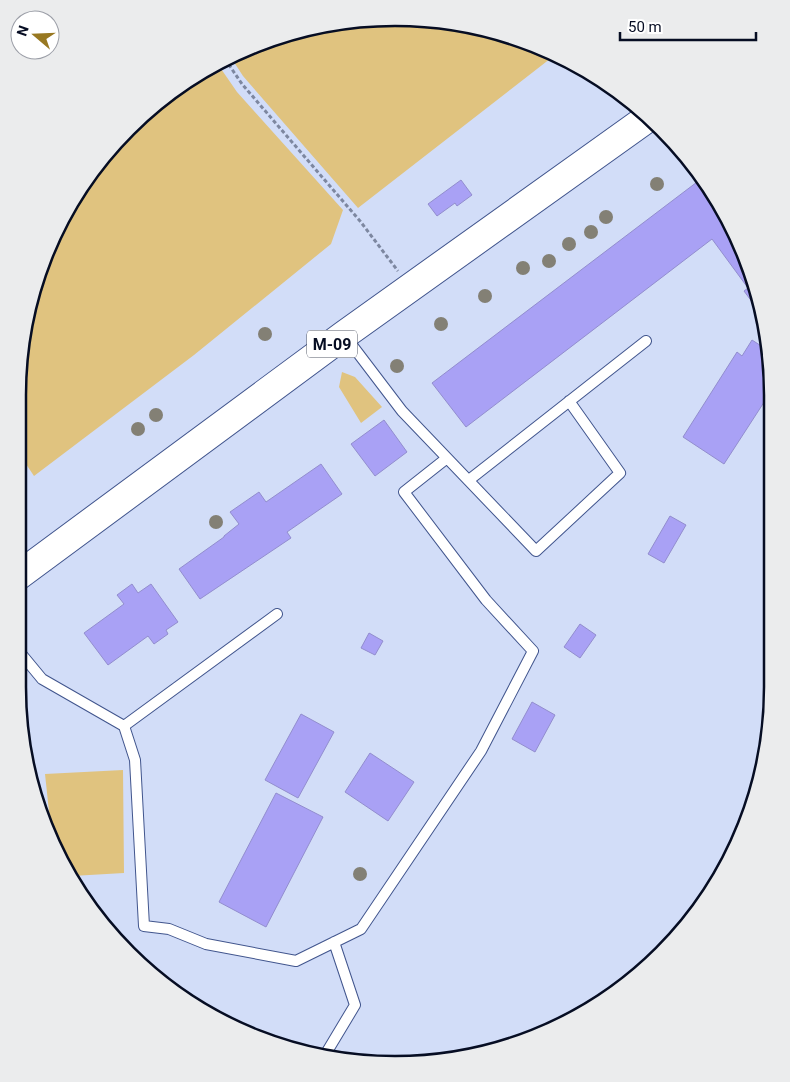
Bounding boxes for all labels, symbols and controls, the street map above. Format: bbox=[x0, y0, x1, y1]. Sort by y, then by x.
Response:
north arrow bbox=[10, 10, 60, 60]
scale bar bbox=[620, 10, 756, 42]
text: 50 m bbox=[628, 18, 662, 36]
text: N bbox=[14, 23, 32, 38]
road number: М-09 bbox=[307, 330, 357, 358]

